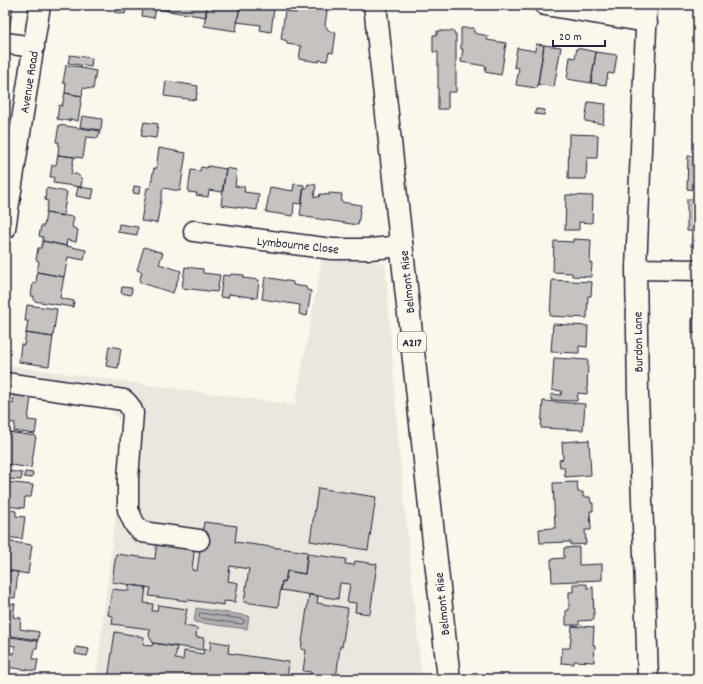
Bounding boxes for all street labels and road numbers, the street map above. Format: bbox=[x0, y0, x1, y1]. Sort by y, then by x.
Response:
street label: Avenue Road bbox=[16, 50, 45, 115]
street label: Lymbourne Close bbox=[256, 233, 340, 260]
street label: Belmont Rise bbox=[396, 249, 421, 314]
street label: Burdon Lane bbox=[629, 311, 650, 372]
road number: A217 bbox=[398, 332, 426, 352]
street label: Belmont Rise bbox=[431, 571, 456, 636]

